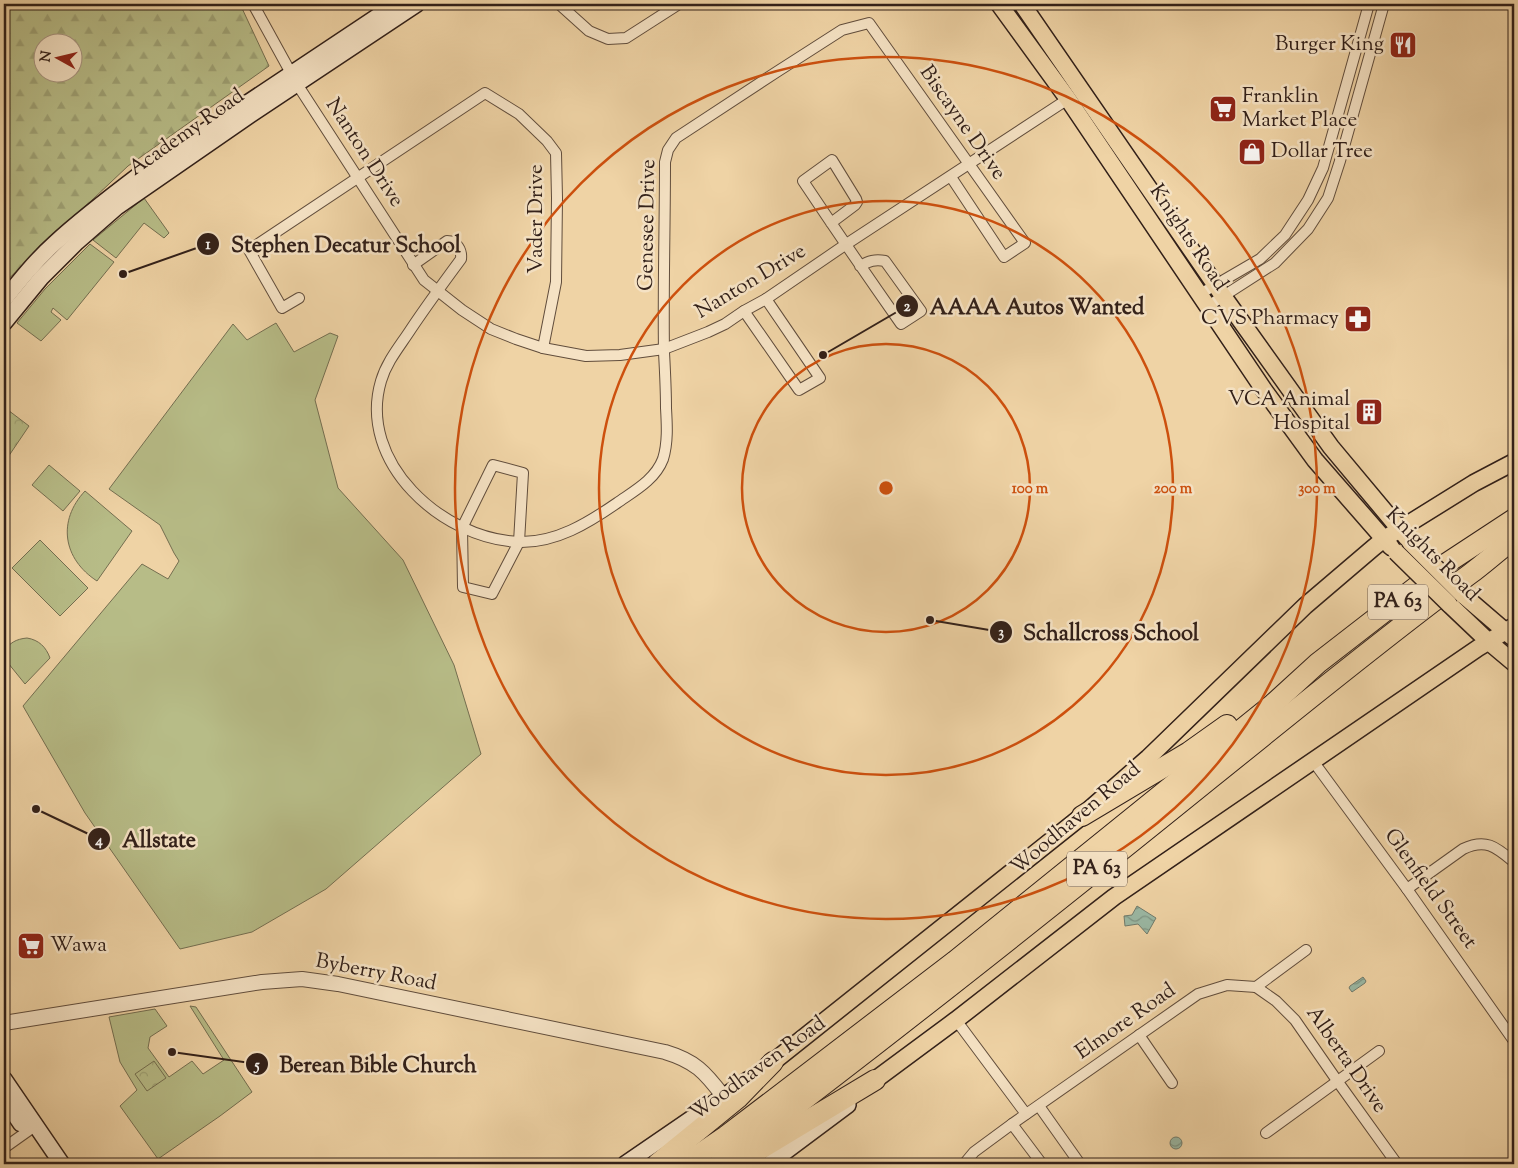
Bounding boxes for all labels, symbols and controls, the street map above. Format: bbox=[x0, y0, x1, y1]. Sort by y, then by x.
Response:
place label: Burger King bbox=[1275, 30, 1384, 60]
restaurant icon: Burger King bbox=[1388, 30, 1418, 60]
north arrow bbox=[32, 32, 82, 82]
text: N bbox=[36, 50, 58, 63]
street label: Biscayne Drive bbox=[911, 60, 1013, 186]
street label: Academy Road bbox=[123, 82, 251, 184]
place label: Franklin Market Place bbox=[1242, 82, 1357, 136]
street label: Nanton Drive bbox=[317, 93, 411, 213]
supermarket icon: Franklin Market Place bbox=[1208, 94, 1238, 124]
shop icon: Dollar Tree bbox=[1237, 137, 1267, 167]
place label: Dollar Tree bbox=[1271, 137, 1373, 167]
street label: Genesee Drive bbox=[632, 159, 664, 291]
street label: Vader Drive bbox=[522, 164, 552, 274]
street label: Knights Road bbox=[1141, 179, 1235, 297]
callout: Stephen Decatur School bbox=[196, 226, 471, 263]
text: Stephen Decatur School bbox=[231, 231, 462, 263]
text: 1 bbox=[205, 235, 211, 256]
street label: Nanton Drive bbox=[690, 237, 812, 327]
callout: AAAA Autos Wanted bbox=[895, 287, 1155, 324]
text: AAAA Autos Wanted bbox=[929, 293, 1145, 325]
text: 2 bbox=[903, 297, 911, 318]
place label: CVS Pharmacy bbox=[1201, 304, 1340, 334]
pharmacy icon: CVS Pharmacy bbox=[1343, 304, 1373, 334]
place label: VCA Animal Hospital bbox=[1228, 385, 1350, 439]
building icon: VCA Animal Hospital bbox=[1354, 397, 1384, 427]
centre of rings bbox=[877, 479, 895, 497]
text: 100 m bbox=[1012, 479, 1049, 500]
text: 200 m bbox=[1154, 479, 1193, 500]
text: 300 m bbox=[1298, 479, 1336, 500]
street label: Knights Road bbox=[1378, 501, 1486, 609]
road number: PA 63 bbox=[1368, 584, 1428, 620]
callout: Schallcross School bbox=[988, 614, 1209, 651]
text: Schallcross School bbox=[1023, 619, 1200, 651]
text: 3 bbox=[998, 623, 1004, 644]
street label: Woodhaven Road bbox=[1004, 755, 1148, 883]
callout: Allstate bbox=[87, 821, 206, 858]
street label: Glenfield Street bbox=[1376, 823, 1484, 955]
text: Allstate bbox=[122, 826, 196, 858]
text: 4 bbox=[94, 831, 103, 852]
road number: PA 63 bbox=[1067, 852, 1127, 886]
supermarket icon: Wawa bbox=[16, 931, 46, 961]
place label: Wawa bbox=[50, 931, 107, 961]
street label: Byberry Road bbox=[313, 947, 439, 999]
street label: Elmore Road bbox=[1070, 976, 1182, 1068]
street label: Alberta Drive bbox=[1298, 1001, 1394, 1119]
street label: Woodhaven Road bbox=[684, 1009, 832, 1129]
callout: Berean Bible Church bbox=[245, 1046, 487, 1083]
text: Berean Bible Church bbox=[279, 1051, 477, 1083]
text: 5 bbox=[253, 1056, 260, 1077]

